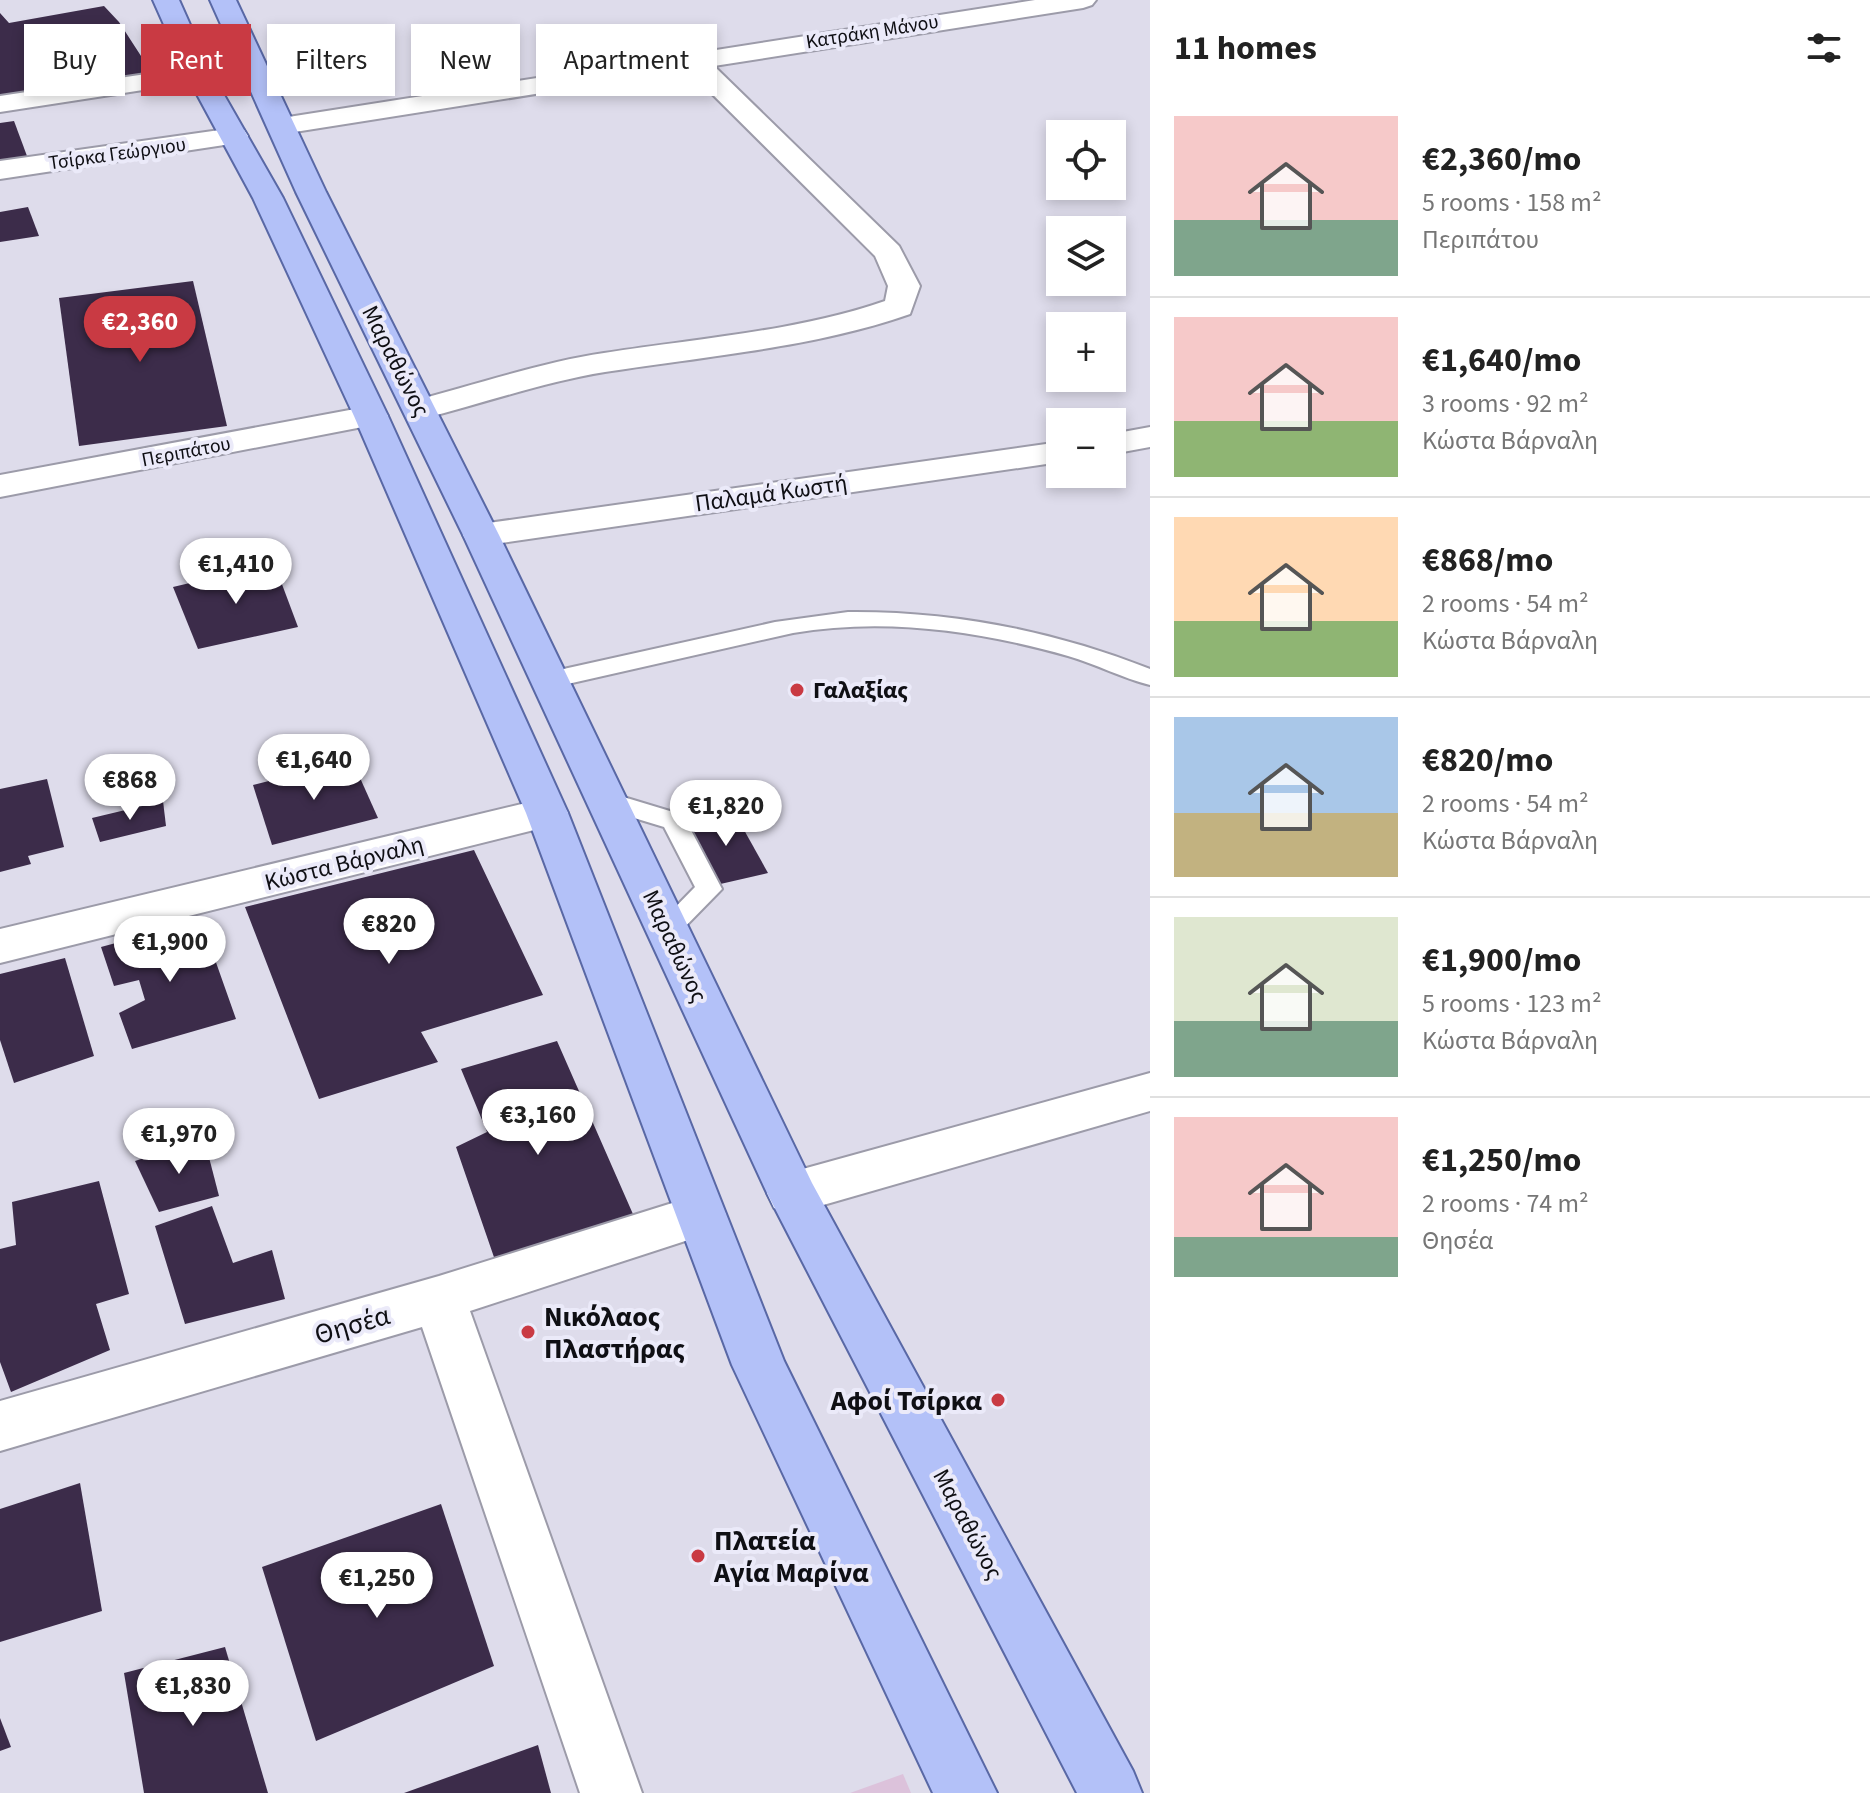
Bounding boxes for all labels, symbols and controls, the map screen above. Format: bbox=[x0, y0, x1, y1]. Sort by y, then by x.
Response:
street label: Κατράκη Μάνου bbox=[804, 8, 940, 56]
chip: Buy bbox=[24, 24, 125, 96]
chip: Rent bbox=[141, 24, 251, 96]
chip: Filters bbox=[267, 24, 395, 96]
chip: New bbox=[411, 24, 520, 96]
chip: Apartment bbox=[536, 24, 717, 96]
text: 11 homes bbox=[1174, 24, 1317, 73]
icon: filters bbox=[1802, 26, 1846, 70]
map controls bbox=[1046, 120, 1126, 488]
button: locate bbox=[1046, 120, 1126, 200]
street label: Τσίρκα Γεώργιου bbox=[47, 130, 188, 177]
text: €2,360/mo bbox=[1422, 135, 1582, 184]
icon: home bbox=[1238, 148, 1334, 244]
text: 5 rooms · 158 m² bbox=[1422, 184, 1601, 221]
button: layers bbox=[1046, 216, 1126, 296]
text: Περιπάτου bbox=[1422, 221, 1539, 258]
pin: €2,360 bbox=[75, 296, 205, 364]
street label: Μαραθώνος bbox=[353, 299, 439, 423]
text: €2,360 bbox=[102, 303, 178, 340]
button: + bbox=[1046, 312, 1126, 392]
text: €1,640/mo bbox=[1422, 336, 1582, 385]
icon: home bbox=[1238, 349, 1334, 445]
text: 3 rooms · 92 m² bbox=[1422, 385, 1589, 422]
button: − bbox=[1046, 408, 1126, 488]
text: Κώστα Βάρναλη bbox=[1422, 422, 1598, 459]
street label: Περιπάτου bbox=[139, 430, 233, 474]
street label: Παλαμά Κωστή bbox=[693, 465, 849, 521]
text: €868/mo bbox=[1422, 536, 1553, 585]
pin: €1,410 bbox=[171, 538, 301, 606]
text: €1,410 bbox=[198, 545, 274, 582]
icon: home bbox=[1238, 549, 1334, 645]
text: 2 rooms · 54 m² bbox=[1422, 585, 1589, 622]
text: Κώστα Βάρναλη bbox=[1422, 622, 1598, 659]
place label: Γαλαξίας bbox=[813, 673, 908, 708]
marker: Γαλαξίας bbox=[788, 681, 806, 699]
pin: €1,640 bbox=[249, 734, 379, 802]
text: €820/mo bbox=[1422, 736, 1553, 785]
text: €1,640 bbox=[276, 741, 352, 778]
icon: home bbox=[1238, 749, 1334, 845]
pin: €868 bbox=[83, 754, 177, 822]
text: €868 bbox=[103, 761, 157, 798]
pin: €1,820 bbox=[661, 780, 791, 848]
text: 2 rooms · 54 m² bbox=[1422, 785, 1589, 822]
text: €1,820 bbox=[688, 787, 764, 824]
text: Κώστα Βάρναλη bbox=[1422, 822, 1598, 859]
street label: Κώστα Βάρναλη bbox=[261, 827, 427, 900]
street label: Μαραθώνος bbox=[633, 884, 716, 1008]
pin: €820 bbox=[342, 898, 436, 966]
text: €820 bbox=[362, 905, 416, 942]
pin: €1,900 bbox=[105, 916, 235, 984]
text: €1,900 bbox=[132, 923, 208, 960]
text: €1,900/mo bbox=[1422, 936, 1582, 985]
icon: home bbox=[1238, 949, 1334, 1045]
text: 5 rooms · 123 m² bbox=[1422, 985, 1601, 1022]
text: Κώστα Βάρναλη bbox=[1422, 1022, 1598, 1059]
pin: €3,160 bbox=[473, 1089, 603, 1157]
text: €3,160 bbox=[500, 1096, 576, 1133]
pin: €1,970 bbox=[114, 1108, 244, 1176]
text: €1,970 bbox=[141, 1115, 217, 1152]
text: €1,250/mo bbox=[1422, 1136, 1582, 1185]
icon: home bbox=[1238, 1149, 1334, 1245]
text: 2 rooms · 74 m² bbox=[1422, 1185, 1589, 1222]
text: Θησέα bbox=[1422, 1222, 1493, 1259]
street label: Θησέα bbox=[310, 1295, 395, 1355]
place label: Νικόλαος Πλαστήρας bbox=[544, 1297, 685, 1369]
marker: Νικόλαος Πλαστήρας bbox=[519, 1323, 537, 1341]
place label: Αφοί Τσίρκα bbox=[830, 1381, 982, 1421]
marker: Αφοί Τσίρκα bbox=[989, 1391, 1007, 1409]
street label: Μαραθώνος bbox=[924, 1463, 1011, 1586]
place label: Πλατεία Αγία Μαρίνα bbox=[713, 1521, 869, 1593]
marker: Πλατεία Αγία Μαρίνα bbox=[689, 1547, 707, 1565]
pin: €1,250 bbox=[312, 1552, 442, 1620]
text: €1,250 bbox=[339, 1559, 415, 1596]
pin: €1,830 bbox=[128, 1660, 258, 1728]
text: €1,830 bbox=[155, 1667, 231, 1704]

